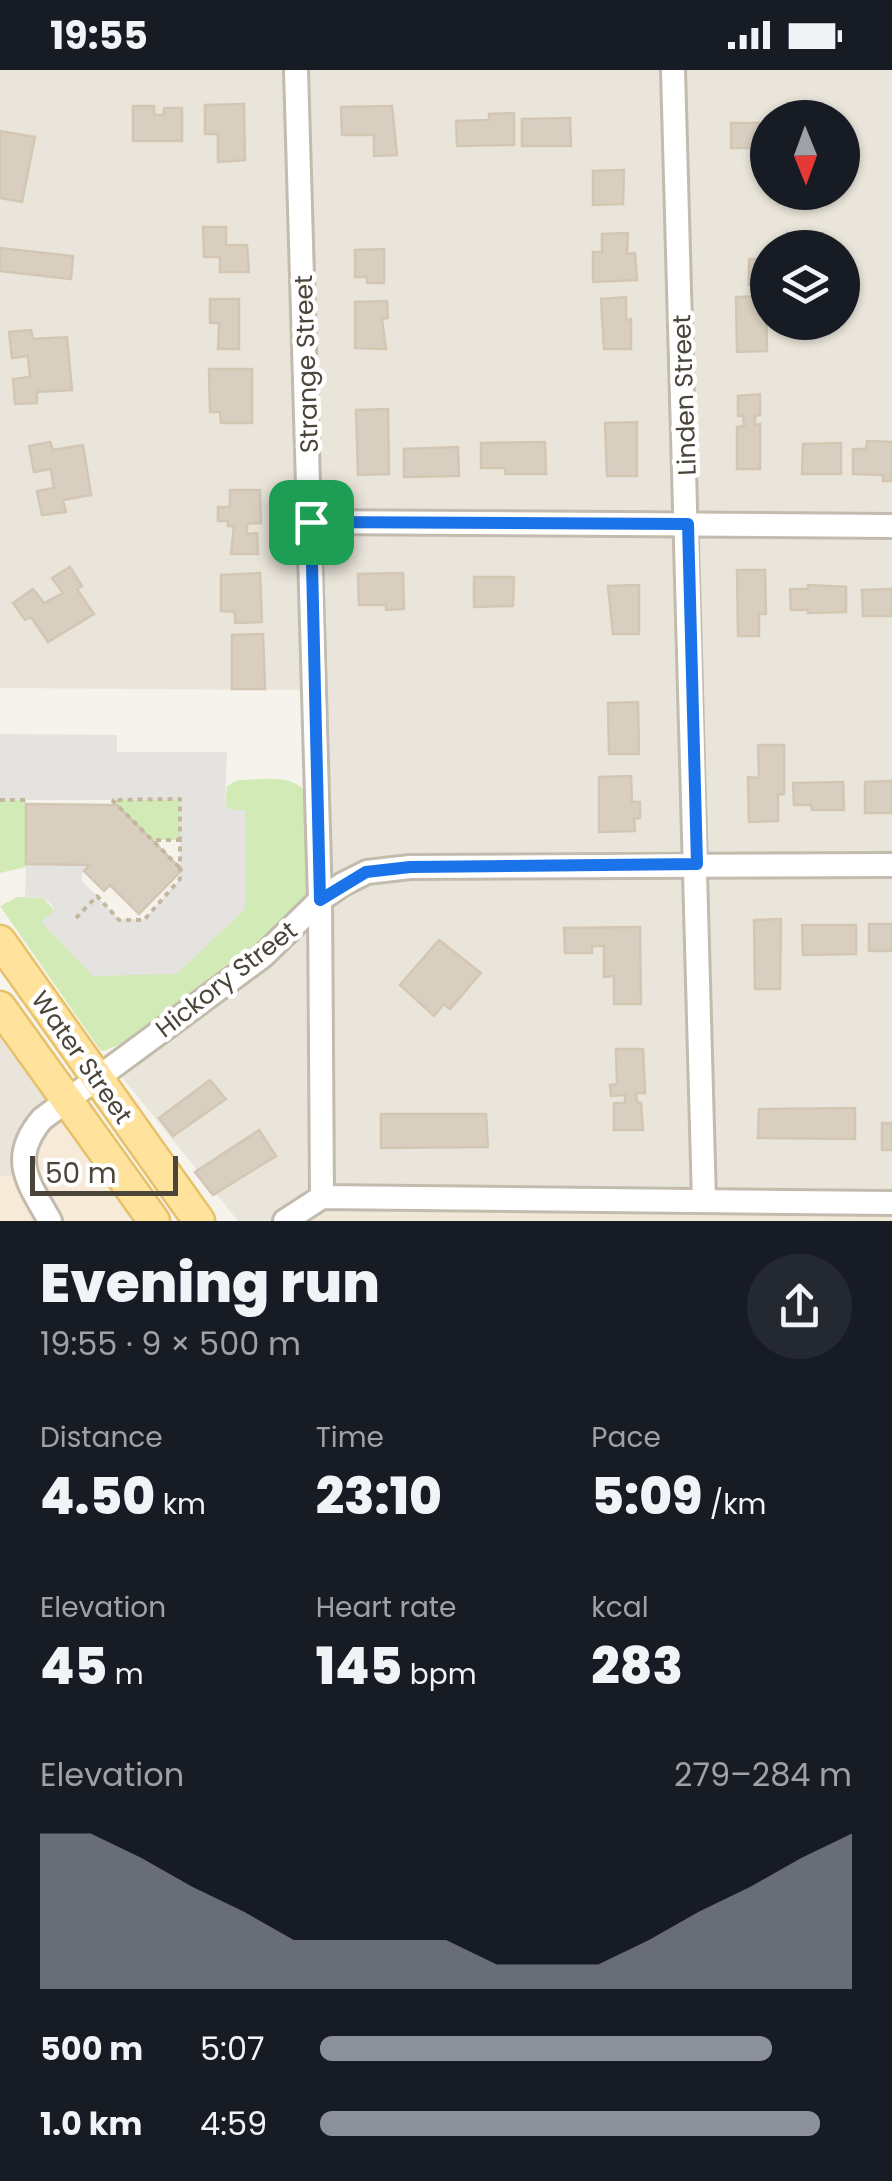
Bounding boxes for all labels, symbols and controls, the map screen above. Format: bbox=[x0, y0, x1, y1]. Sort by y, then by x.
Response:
text: 19:55 bbox=[50, 9, 148, 62]
north arrow bbox=[750, 100, 860, 210]
map controls bbox=[750, 100, 860, 340]
button: layers bbox=[750, 230, 860, 340]
street label: Strange Street bbox=[286, 274, 327, 454]
street label: Linden Street bbox=[664, 314, 705, 476]
pin bbox=[269, 480, 354, 565]
icon: arrive bbox=[284, 495, 339, 550]
street label: Hickory Street bbox=[148, 913, 304, 1046]
street label: Water Street bbox=[23, 984, 140, 1131]
scale bar bbox=[30, 1151, 178, 1196]
text: 50 m bbox=[45, 1154, 116, 1193]
text: Evening run bbox=[40, 1244, 380, 1321]
button: share bbox=[747, 1254, 852, 1359]
text: 19:55 · 9 × 500 m bbox=[40, 1321, 301, 1366]
text: Distance bbox=[40, 1418, 163, 1457]
text: Time bbox=[316, 1418, 384, 1457]
text: Pace bbox=[591, 1418, 661, 1457]
text: 4.50 bbox=[40, 1461, 155, 1532]
text: 23:10 bbox=[316, 1461, 442, 1532]
text: 5:09 bbox=[591, 1461, 702, 1532]
text: km bbox=[155, 1485, 206, 1524]
text: /km bbox=[702, 1485, 766, 1524]
text: Elevation bbox=[40, 1588, 166, 1627]
text: Heart rate bbox=[316, 1588, 456, 1627]
text: kcal bbox=[591, 1588, 649, 1627]
text: 45 bbox=[40, 1631, 107, 1702]
text: 145 bbox=[316, 1631, 402, 1702]
text: 283 bbox=[591, 1631, 683, 1702]
text: m bbox=[107, 1655, 144, 1694]
text: bpm bbox=[402, 1655, 477, 1694]
text: Elevation bbox=[40, 1752, 184, 1797]
text: 279–284 m bbox=[674, 1752, 852, 1797]
text: 500 m bbox=[40, 2026, 143, 2071]
text: 5:07 bbox=[200, 2026, 264, 2071]
text: 1.0 km bbox=[40, 2101, 142, 2146]
text: 4:59 bbox=[200, 2101, 267, 2146]

